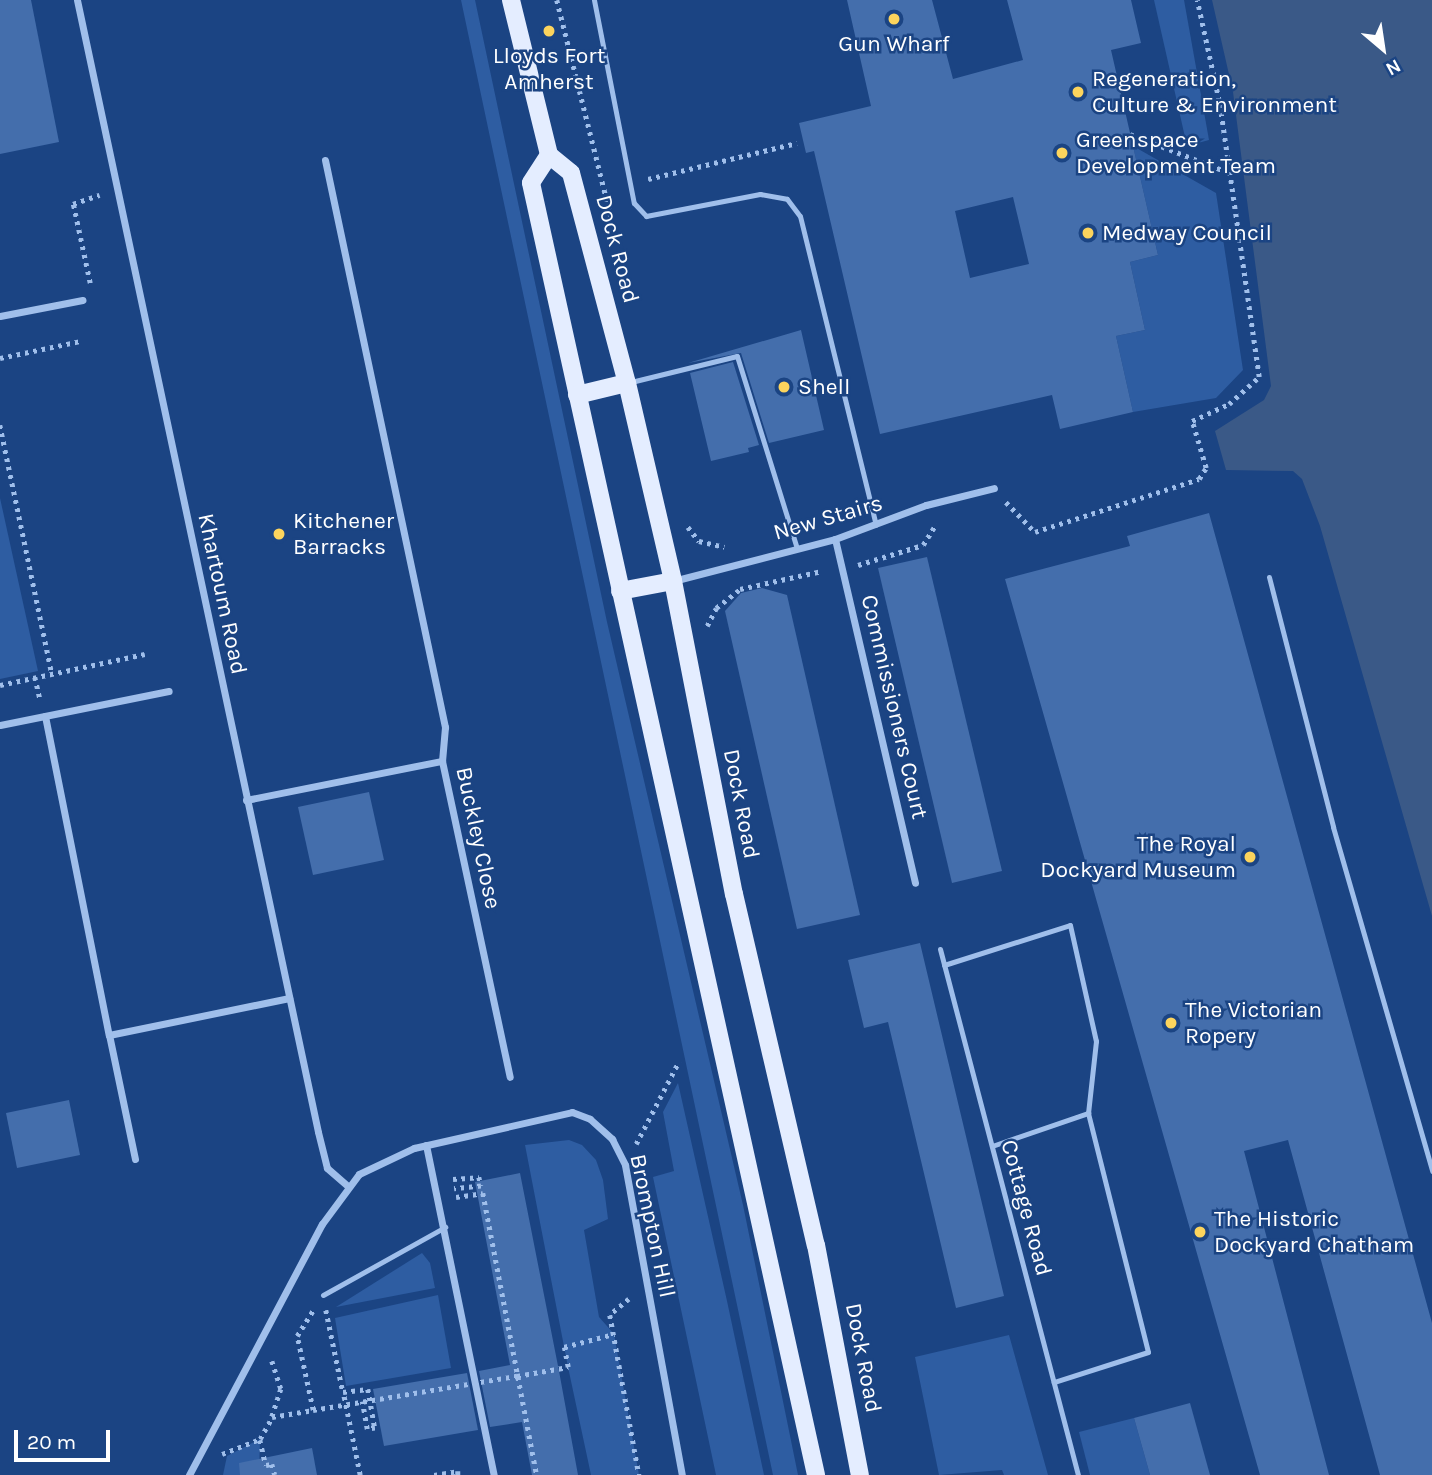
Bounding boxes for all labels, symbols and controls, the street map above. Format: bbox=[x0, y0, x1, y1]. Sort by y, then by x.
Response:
marker: Gun Wharf bbox=[886, 11, 902, 27]
north arrow bbox=[1348, 14, 1418, 84]
marker: Lloyds Fort Amherst bbox=[541, 23, 557, 39]
place label: Gun Wharf bbox=[838, 30, 950, 58]
place label: Lloyds Fort Amherst bbox=[493, 42, 605, 96]
text: N bbox=[1382, 54, 1404, 80]
place label: Regeneration, Culture & Environment bbox=[1092, 65, 1337, 119]
marker: Regeneration, Culture & Environment bbox=[1070, 84, 1086, 100]
place label: Greenspace Development Team bbox=[1076, 126, 1276, 180]
marker: Greenspace Development Team bbox=[1054, 145, 1070, 161]
street label: Dock Road bbox=[589, 192, 645, 306]
place label: Medway Council bbox=[1102, 219, 1272, 247]
marker: Medway Council bbox=[1080, 225, 1096, 241]
place label: Shell bbox=[798, 373, 850, 401]
marker: Shell bbox=[776, 379, 792, 395]
street label: New Stairs bbox=[770, 489, 886, 547]
place label: Kitchener Barracks bbox=[293, 507, 394, 561]
street label: Khartoum Road bbox=[191, 511, 253, 677]
marker: Kitchener Barracks bbox=[271, 526, 287, 542]
street label: Commissioners Court bbox=[855, 592, 933, 822]
street label: Dock Road bbox=[717, 747, 765, 861]
street label: Buckley Close bbox=[449, 764, 507, 912]
place label: The Royal Dockyard Museum bbox=[1040, 830, 1236, 884]
marker: The Royal Dockyard Museum bbox=[1242, 849, 1258, 865]
place label: The Victorian Ropery bbox=[1185, 996, 1322, 1050]
marker: The Victorian Ropery bbox=[1163, 1015, 1179, 1031]
street label: Cottage Road bbox=[995, 1137, 1057, 1279]
street label: Brompton Hill bbox=[623, 1152, 681, 1300]
place label: The Historic Dockyard Chatham bbox=[1214, 1205, 1414, 1259]
marker: The Historic Dockyard Chatham bbox=[1192, 1224, 1208, 1240]
street label: Dock Road bbox=[839, 1301, 887, 1415]
scale bar bbox=[18, 1416, 114, 1460]
text: 20 m bbox=[27, 1430, 76, 1454]

